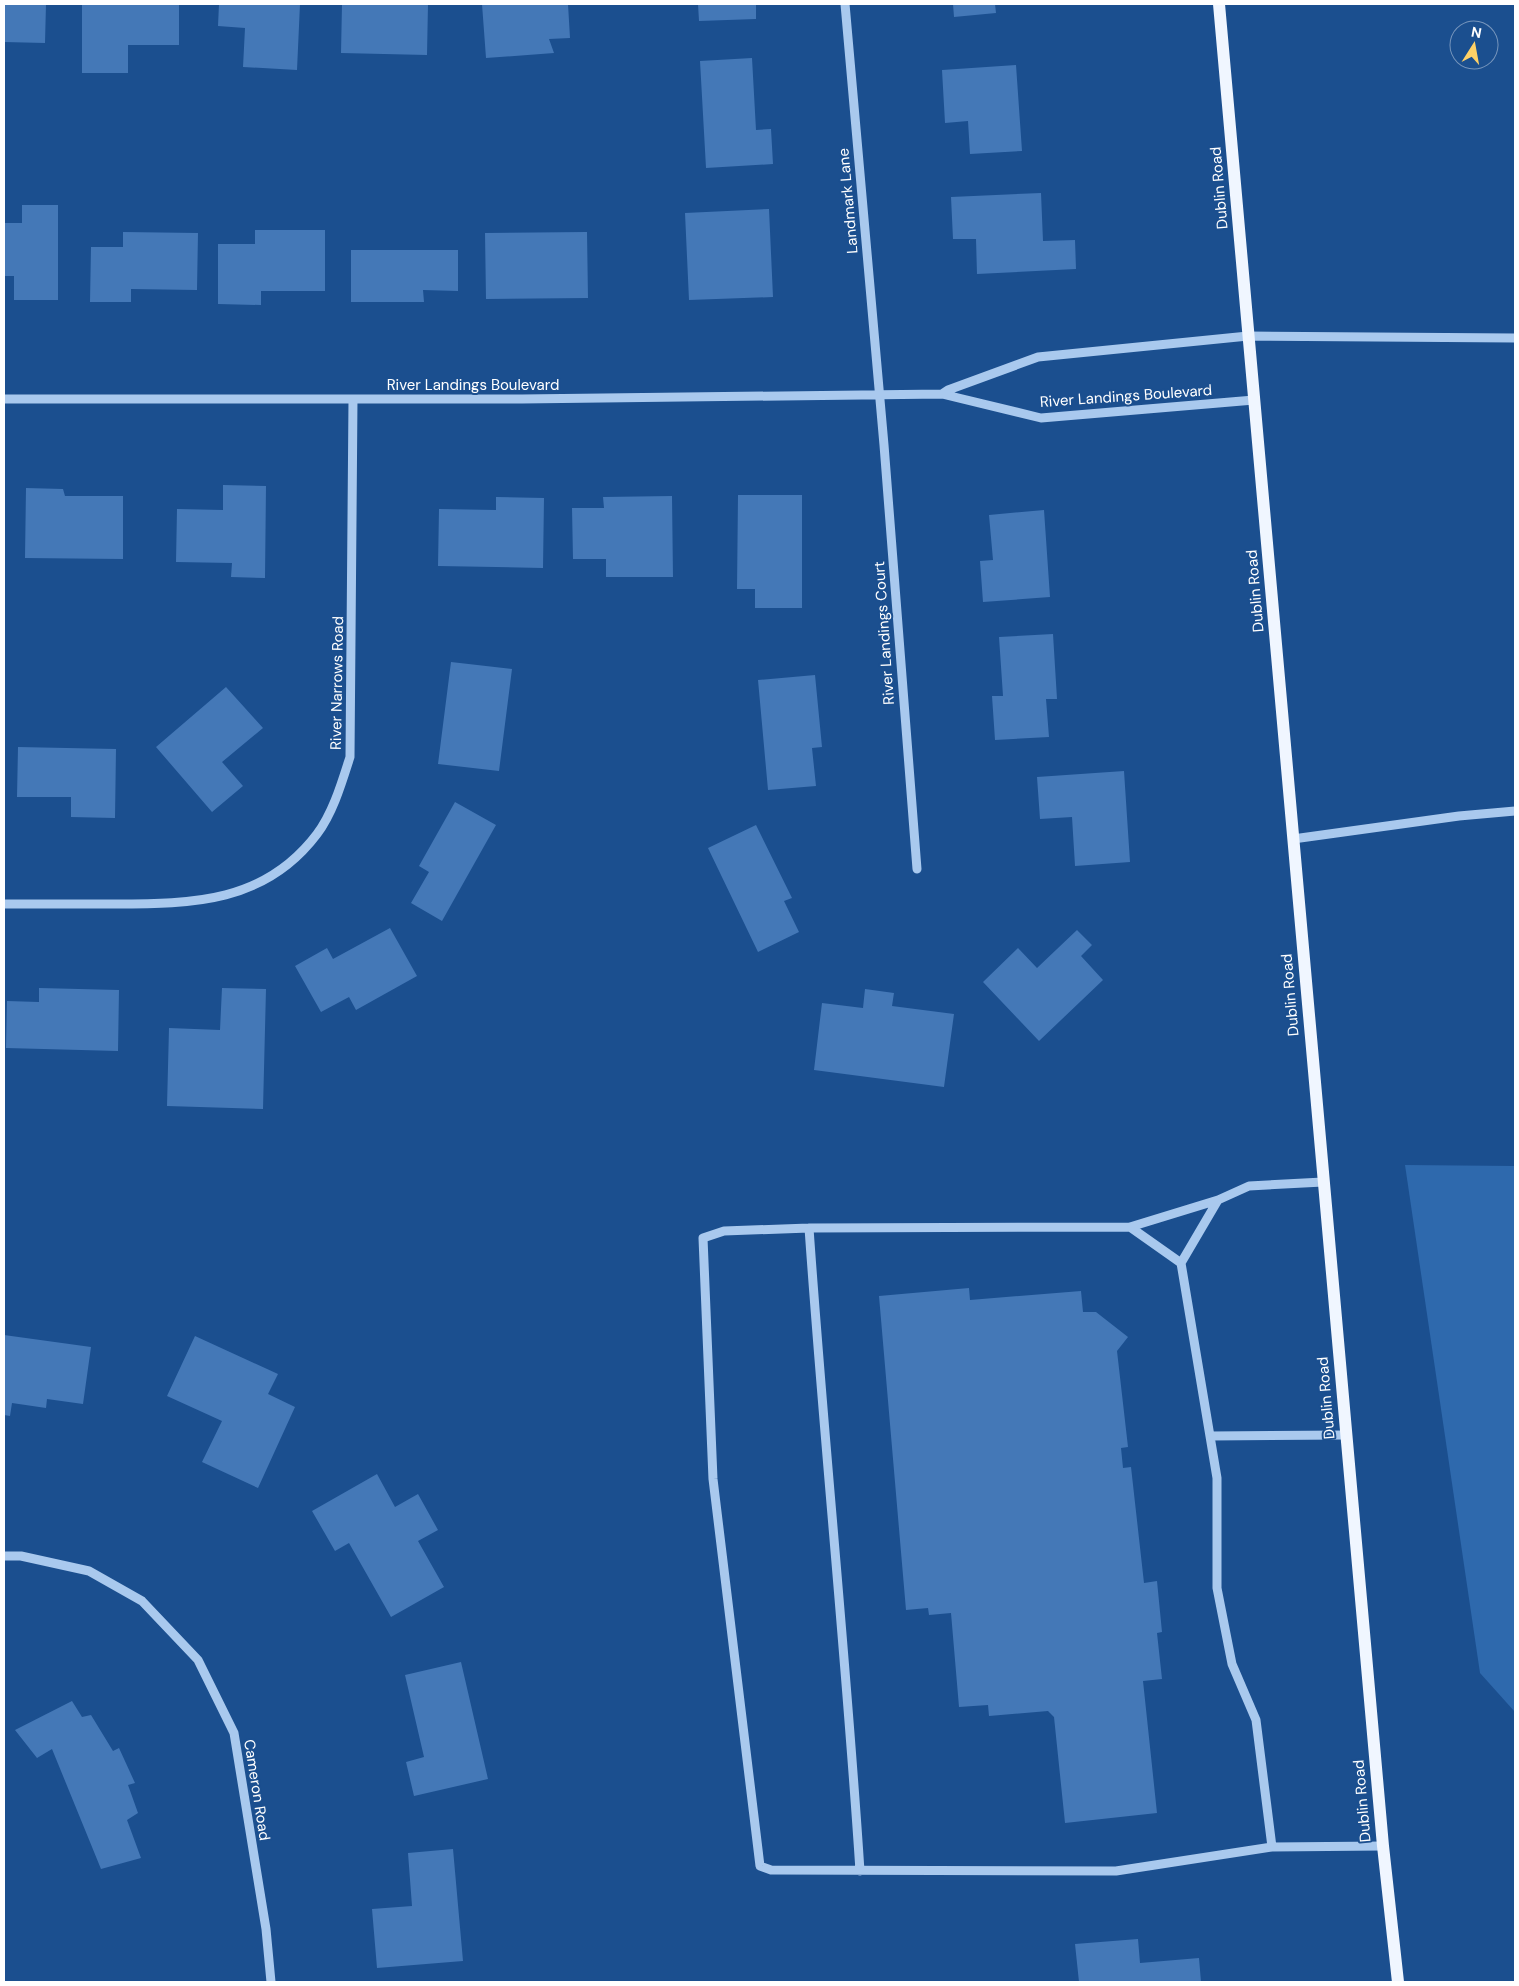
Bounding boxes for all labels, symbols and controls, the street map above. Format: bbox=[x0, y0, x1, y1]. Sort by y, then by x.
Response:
north arrow bbox=[1449, 20, 1499, 70]
text: N bbox=[1470, 22, 1483, 42]
street label: Dublin Road bbox=[1205, 146, 1233, 230]
street label: Landmark Lane bbox=[833, 147, 863, 255]
street label: River Landings Boulevard bbox=[387, 375, 559, 395]
street label: River Landings Boulevard bbox=[1039, 380, 1213, 412]
street label: Dublin Road bbox=[1241, 549, 1269, 633]
street label: River Landings Court bbox=[869, 560, 899, 706]
street label: River Narrows Road bbox=[326, 616, 348, 750]
street label: Dublin Road bbox=[1276, 953, 1304, 1037]
street label: Dublin Road bbox=[1312, 1356, 1340, 1440]
street label: Cameron Road bbox=[239, 1738, 275, 1842]
street label: Dublin Road bbox=[1348, 1759, 1376, 1843]

